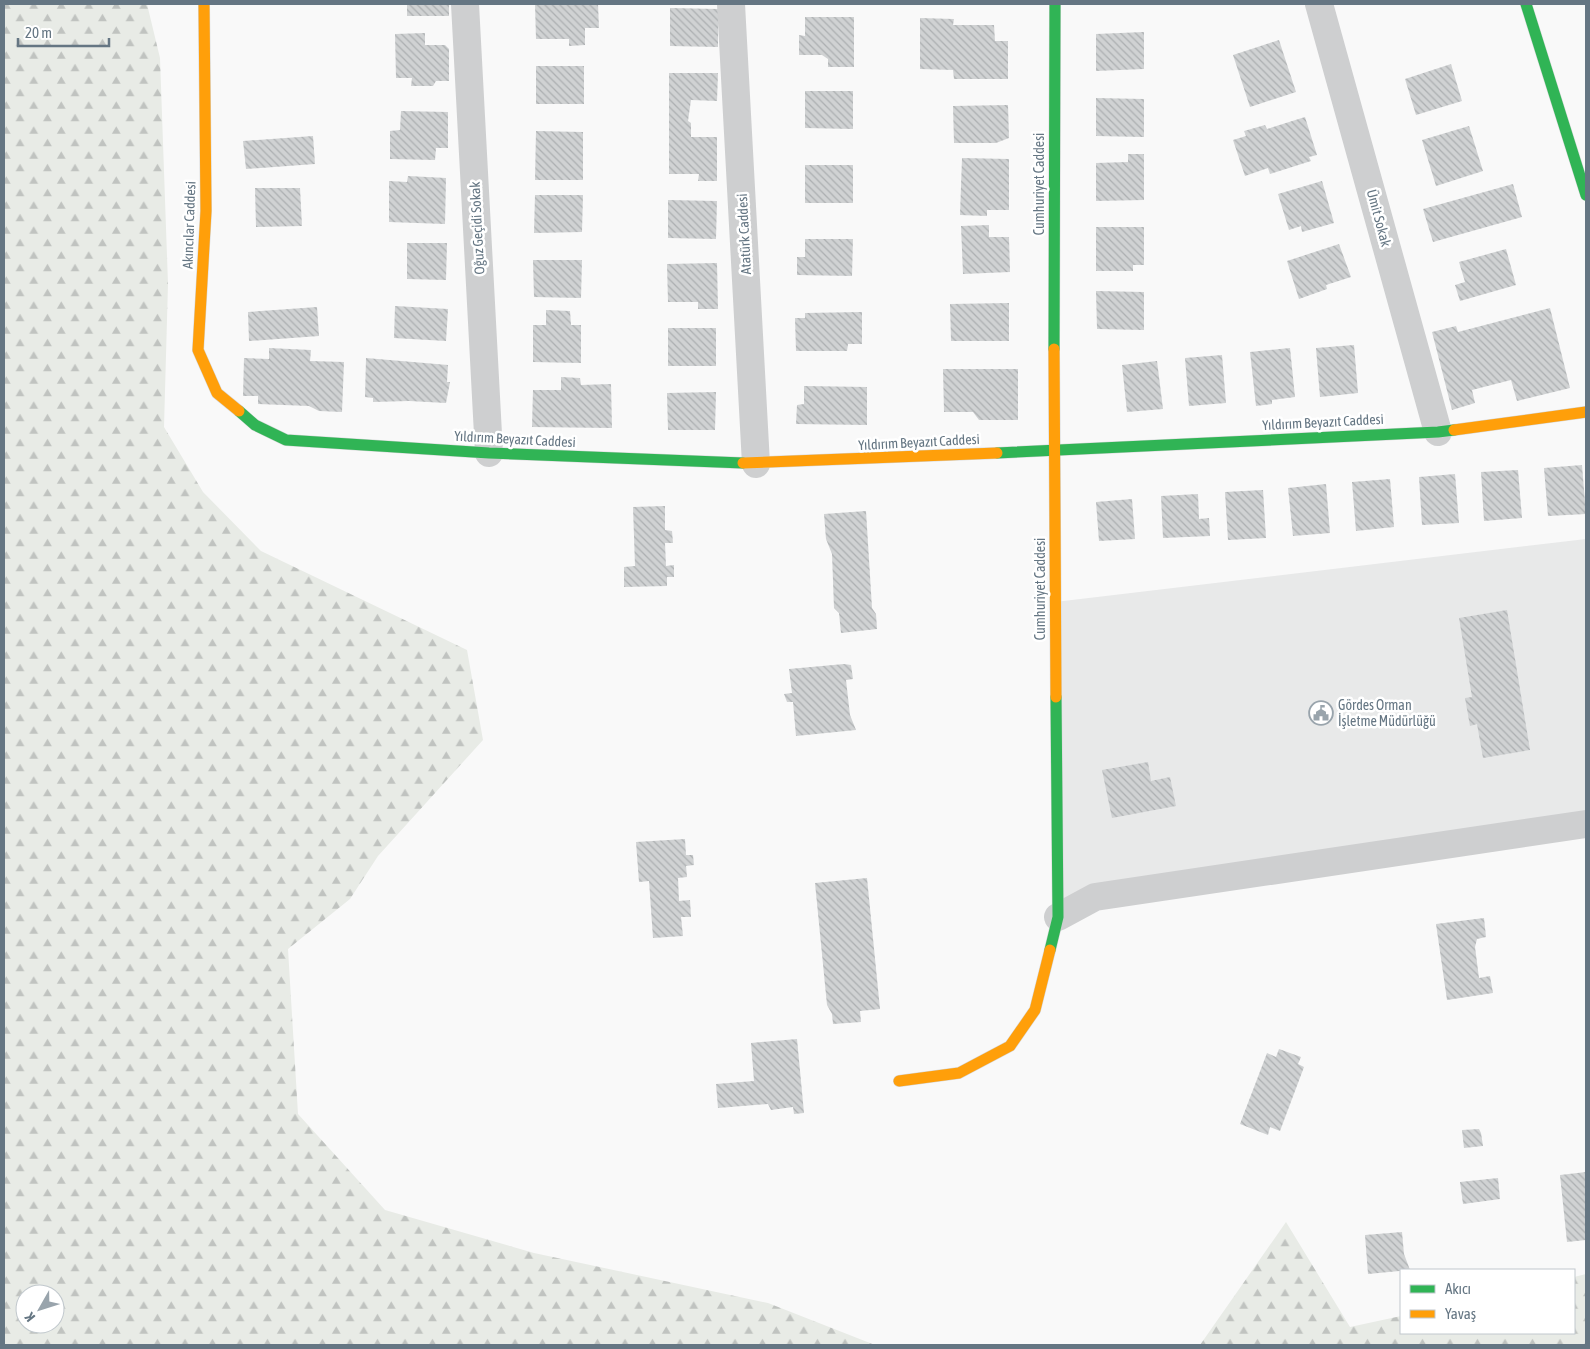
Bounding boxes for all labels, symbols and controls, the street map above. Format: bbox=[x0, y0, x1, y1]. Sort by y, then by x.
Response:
scale bar bbox=[18, 15, 109, 47]
text: 20 m bbox=[25, 24, 52, 41]
street label: Cumhuriyet Caddesi bbox=[1031, 133, 1047, 235]
street label: Akıncılar Caddesi bbox=[179, 181, 199, 269]
street label: Oğuz Geçidi Sokak bbox=[467, 181, 487, 275]
street label: Ümit Sokak bbox=[1364, 188, 1394, 248]
street label: Atatürk Caddesi bbox=[734, 193, 754, 275]
street label: Yıldırım Beyazıt Caddesi bbox=[1262, 411, 1384, 433]
street label: Yıldırım Beyazıt Caddesi bbox=[454, 428, 576, 450]
street label: Yıldırım Beyazıt Caddesi bbox=[858, 431, 980, 453]
street label: Cumhuriyet Caddesi bbox=[1032, 538, 1048, 640]
place label: Gördes Orman İşletme Müdürlüğü bbox=[1338, 697, 1436, 729]
public building icon: Gördes Orman İşletme Müdürlüğü bbox=[1308, 700, 1334, 726]
legend bbox=[1400, 1269, 1575, 1334]
text: Akıcı bbox=[1445, 1280, 1471, 1297]
north arrow bbox=[15, 1284, 65, 1334]
text: Yavaş bbox=[1445, 1305, 1476, 1322]
text: K bbox=[21, 1309, 38, 1325]

